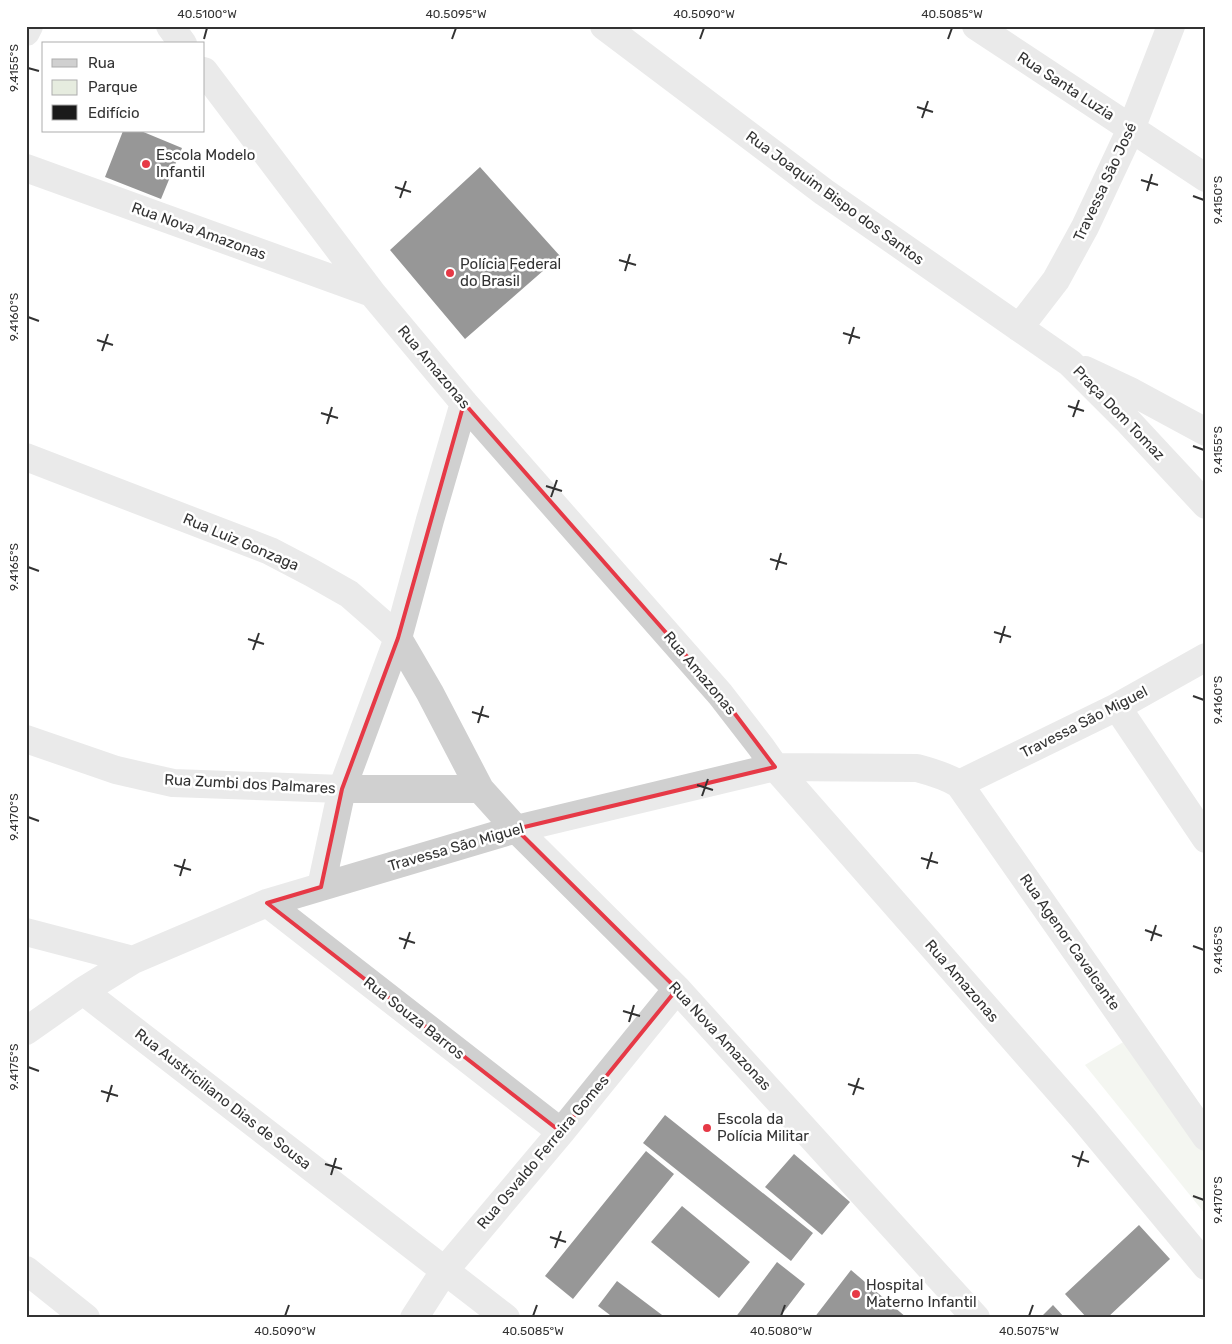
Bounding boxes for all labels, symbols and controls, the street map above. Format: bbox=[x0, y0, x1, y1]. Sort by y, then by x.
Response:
text: 40.5100°W bbox=[177, 7, 237, 21]
text: 40.5095°W bbox=[425, 7, 487, 21]
text: 40.5090°W bbox=[673, 7, 735, 21]
text: 40.5085°W bbox=[921, 7, 983, 21]
legend bbox=[42, 42, 205, 132]
text: 9.4155°S bbox=[7, 44, 21, 92]
street label: Rua Santa Luzia bbox=[1014, 48, 1118, 124]
text: Rua bbox=[88, 54, 115, 72]
text: Parque bbox=[88, 78, 138, 96]
text: Edifício bbox=[88, 104, 140, 122]
street label: Travessa São José bbox=[1070, 120, 1140, 244]
street label: Rua Joaquim Bispo dos Santos bbox=[742, 127, 928, 269]
place label: Escola Modelo Infantil bbox=[156, 146, 255, 181]
marker: Escola Modelo Infantil bbox=[140, 158, 152, 170]
text: 9.4150°S bbox=[1211, 176, 1225, 224]
street label: Rua Nova Amazonas bbox=[129, 198, 269, 264]
place label: Polícia Federal do Brasil bbox=[460, 255, 561, 290]
marker: Polícia Federal do Brasil bbox=[444, 267, 456, 279]
text: 9.4160°S bbox=[7, 293, 21, 341]
street label: Rua Amazonas bbox=[394, 322, 474, 413]
street label: Praça Dom Tomaz bbox=[1069, 362, 1169, 464]
text: 9.4155°S bbox=[1211, 426, 1225, 474]
street label: Rua Luiz Gonzaga bbox=[180, 509, 302, 575]
text: 9.4165°S bbox=[7, 543, 21, 591]
street label: Rua Amazonas bbox=[660, 628, 740, 719]
text: 9.4160°S bbox=[1211, 676, 1225, 724]
street label: Travessa São Miguel bbox=[1017, 682, 1151, 762]
street label: Rua Zumbi dos Palmares bbox=[164, 771, 337, 797]
text: 9.4170°S bbox=[7, 793, 21, 841]
street label: Travessa São Miguel bbox=[386, 819, 526, 875]
street label: Rua Agenor Cavalcante bbox=[1016, 870, 1124, 1014]
text: 9.4165°S bbox=[1211, 926, 1225, 974]
street label: Rua Amazonas bbox=[921, 936, 1003, 1026]
street label: Rua Souza Barros bbox=[360, 973, 468, 1063]
street label: Rua Nova Amazonas bbox=[665, 978, 775, 1094]
street label: Rua Austriciliano Dias de Sousa bbox=[131, 1025, 315, 1173]
text: 9.4175°S bbox=[7, 1044, 21, 1090]
street label: Rua Osvaldo Ferreira Gomes bbox=[473, 1071, 613, 1233]
place label: Escola da Polícia Militar bbox=[717, 1110, 809, 1145]
marker: Escola da Polícia Militar bbox=[701, 1122, 713, 1134]
text: 9.4170°S bbox=[1211, 1176, 1225, 1224]
place label: Hospital Materno Infantil bbox=[866, 1276, 977, 1311]
marker: Hospital Materno Infantil bbox=[850, 1288, 862, 1300]
text: 40.5090°W bbox=[254, 1324, 316, 1338]
text: 40.5085°W bbox=[502, 1324, 564, 1338]
text: 40.5080°W bbox=[750, 1324, 812, 1338]
text: 40.5075°W bbox=[999, 1324, 1059, 1338]

